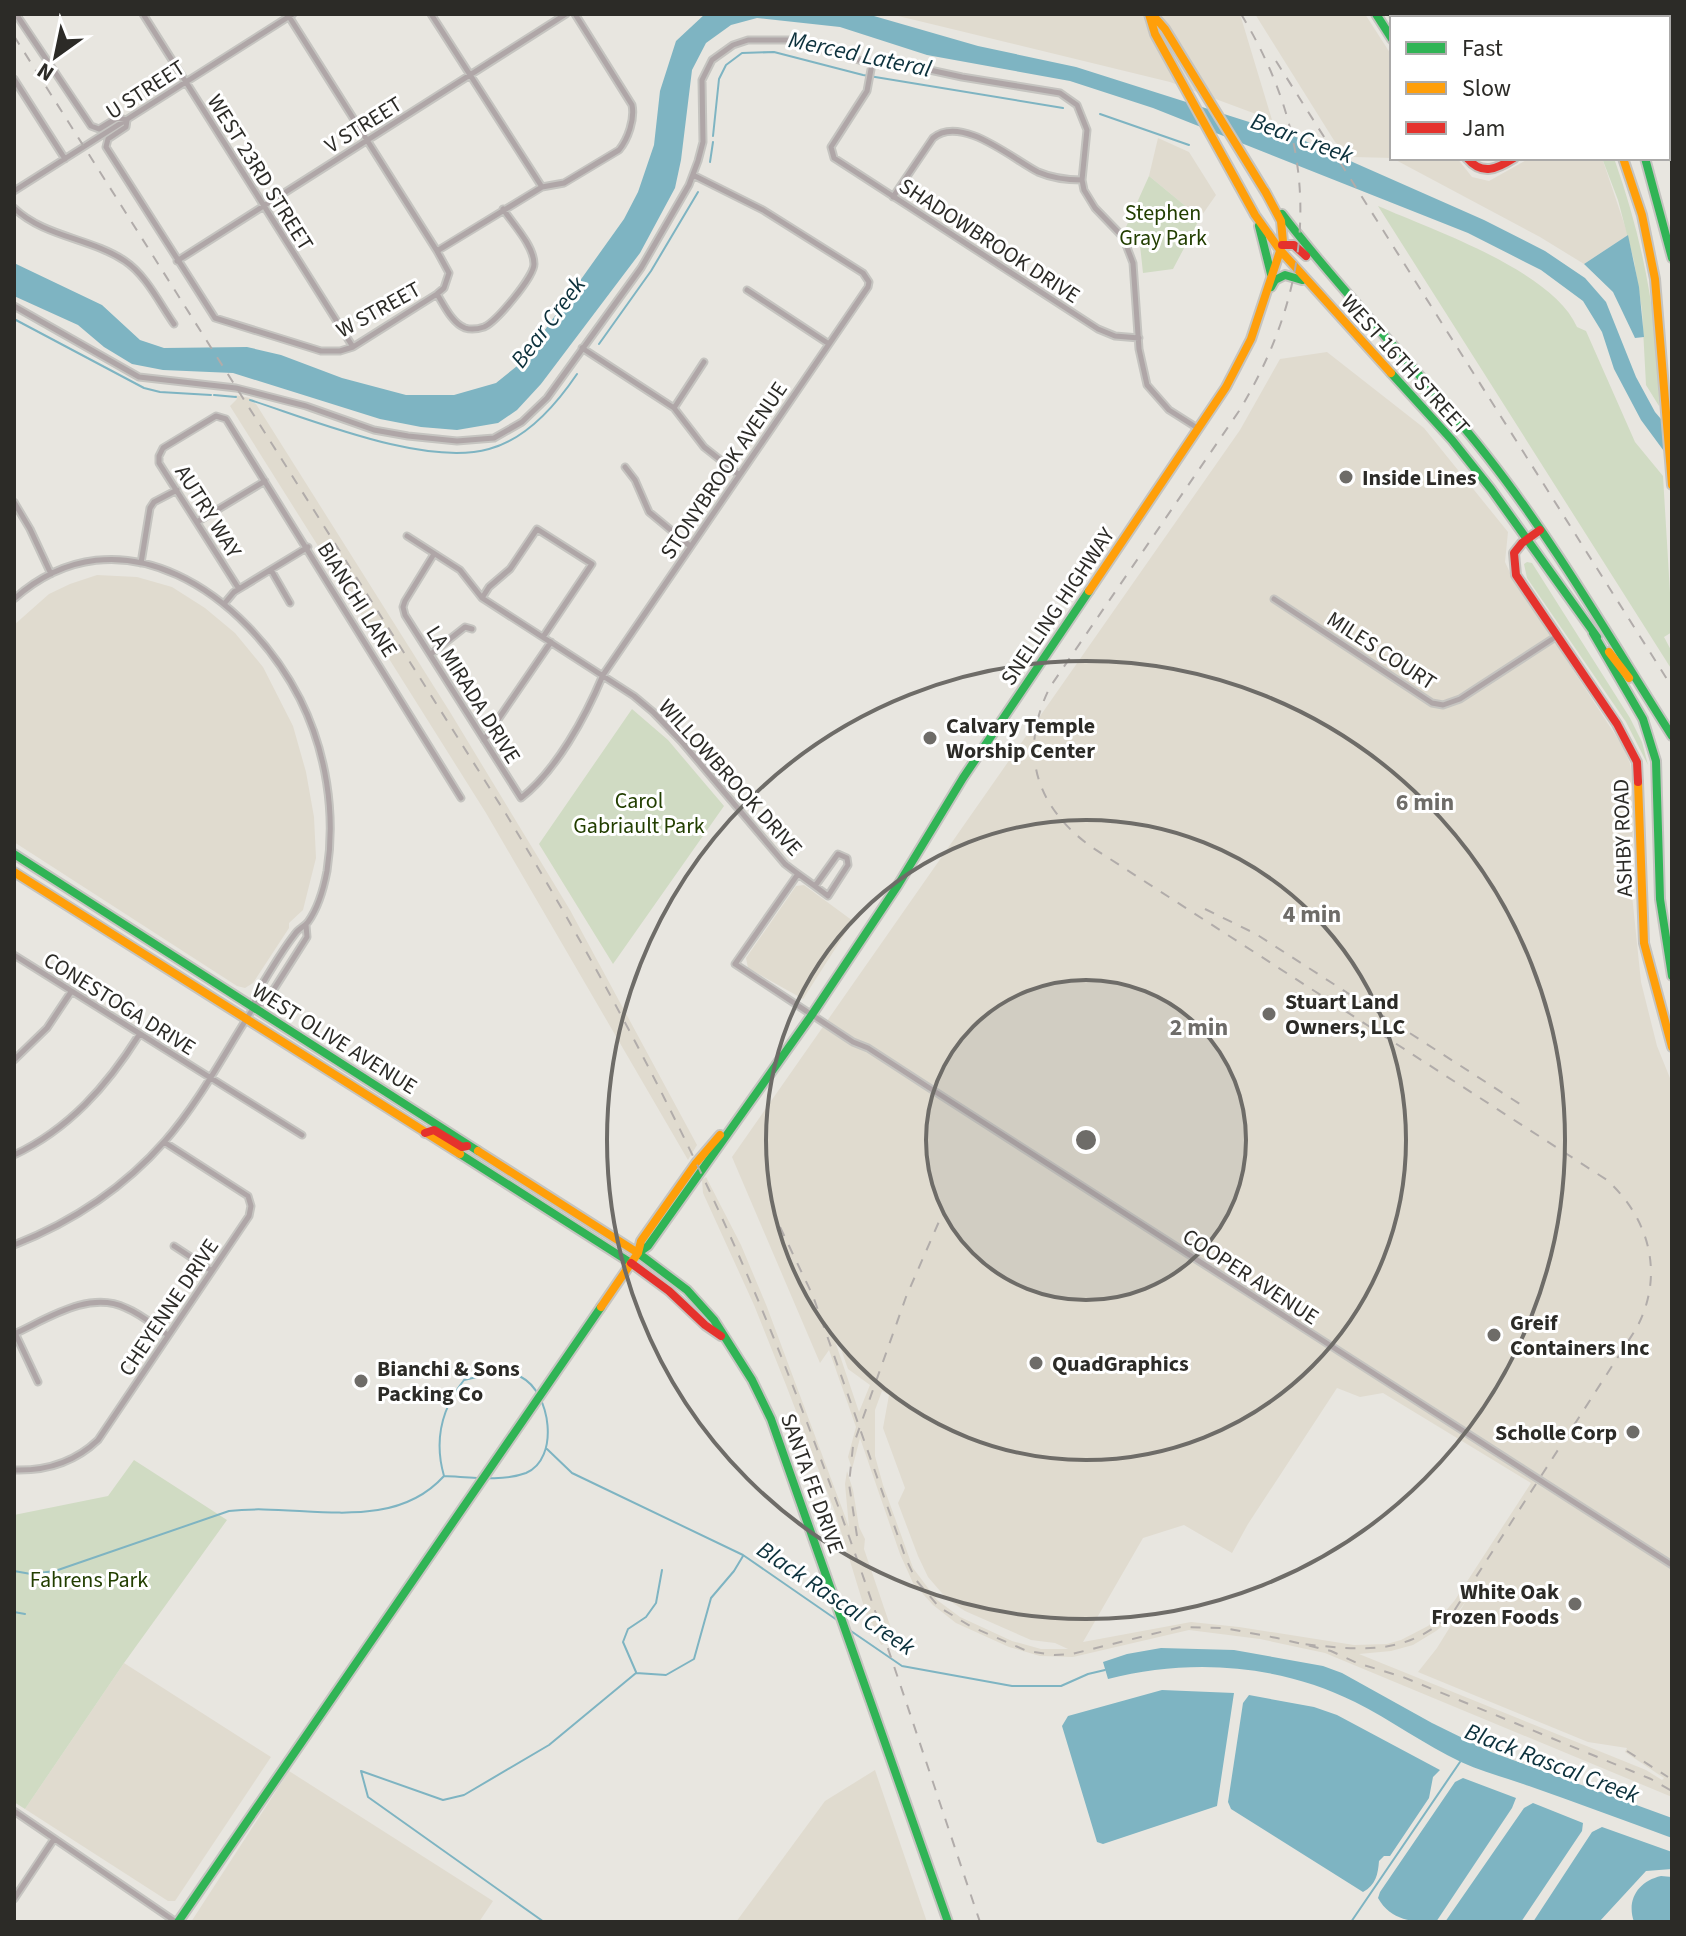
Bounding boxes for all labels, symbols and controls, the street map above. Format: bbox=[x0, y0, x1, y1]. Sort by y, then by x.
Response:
north arrow bbox=[16, 16, 96, 96]
legend bbox=[1390, 16, 1670, 160]
water label: Merced Lateral bbox=[785, 22, 935, 87]
text: Fast bbox=[1462, 31, 1503, 66]
street label: U STREET bbox=[99, 52, 192, 128]
text: N bbox=[31, 55, 61, 89]
text: Slow bbox=[1462, 71, 1511, 106]
street label: WEST 23RD STREET bbox=[199, 88, 321, 257]
street label: V STREET bbox=[318, 88, 409, 161]
water label: Bear Creek bbox=[1246, 104, 1358, 173]
text: Jam bbox=[1462, 111, 1506, 146]
street label: SHADOWBROOK DRIVE bbox=[893, 170, 1086, 311]
park label: Stephen Gray Park bbox=[1119, 197, 1207, 254]
water label: Bear Creek bbox=[502, 269, 595, 375]
street label: W STREET bbox=[330, 273, 427, 346]
street label: WEST 16TH STREET bbox=[1333, 287, 1477, 442]
street label: STONYBROOK AVENUE bbox=[652, 375, 795, 566]
street label: AUTRY WAY bbox=[167, 459, 250, 565]
place label: Inside Lines bbox=[1362, 462, 1477, 494]
marker: Inside Lines bbox=[1337, 468, 1355, 486]
street label: SNELLING HIGHWAY bbox=[993, 521, 1123, 692]
street label: BIANCHI LANE bbox=[309, 536, 405, 663]
street label: MILES COURT bbox=[1320, 603, 1443, 698]
street label: LA MIRADA DRIVE bbox=[418, 619, 529, 770]
street label: WILLOWBROOK DRIVE bbox=[651, 692, 810, 864]
place label: Calvary Temple Worship Center bbox=[946, 710, 1095, 767]
marker: Calvary Temple Worship Center bbox=[921, 729, 939, 747]
street label: ASHBY ROAD bbox=[1605, 778, 1641, 897]
park label: Carol Gabriault Park bbox=[573, 785, 705, 842]
text: 6 min bbox=[1396, 785, 1454, 820]
text: 4 min bbox=[1283, 897, 1341, 932]
street label: CONESTOGA DRIVE bbox=[37, 944, 202, 1064]
street label: WEST OLIVE AVENUE bbox=[246, 975, 423, 1103]
place label: Stuart Land Owners, LLC bbox=[1285, 986, 1405, 1043]
marker: Stuart Land Owners, LLC bbox=[1260, 1005, 1278, 1023]
text: 2 min bbox=[1170, 1010, 1228, 1045]
centre of rings bbox=[1072, 1126, 1100, 1154]
street label: COOPER AVENUE bbox=[1176, 1221, 1325, 1333]
street label: CHEYENNE DRIVE bbox=[111, 1232, 227, 1383]
place label: Greif Containers Inc bbox=[1510, 1307, 1649, 1364]
marker: Greif Containers Inc bbox=[1485, 1326, 1503, 1344]
place label: QuadGraphics bbox=[1052, 1348, 1189, 1380]
place label: Bianchi & Sons Packing Co bbox=[377, 1353, 520, 1410]
marker: QuadGraphics bbox=[1027, 1354, 1045, 1372]
marker: Bianchi & Sons Packing Co bbox=[352, 1372, 370, 1390]
street label: SANTA FE DRIVE bbox=[772, 1409, 852, 1558]
place label: Scholle Corp bbox=[1495, 1417, 1617, 1449]
marker: Scholle Corp bbox=[1624, 1423, 1642, 1441]
water label: Black Rascal Creek bbox=[750, 1532, 922, 1665]
park label: Fahrens Park bbox=[30, 1564, 148, 1596]
place label: White Oak Frozen Foods bbox=[1431, 1576, 1559, 1633]
marker: White Oak Frozen Foods bbox=[1566, 1595, 1584, 1613]
water label: Black Rascal Creek bbox=[1460, 1714, 1645, 1813]

